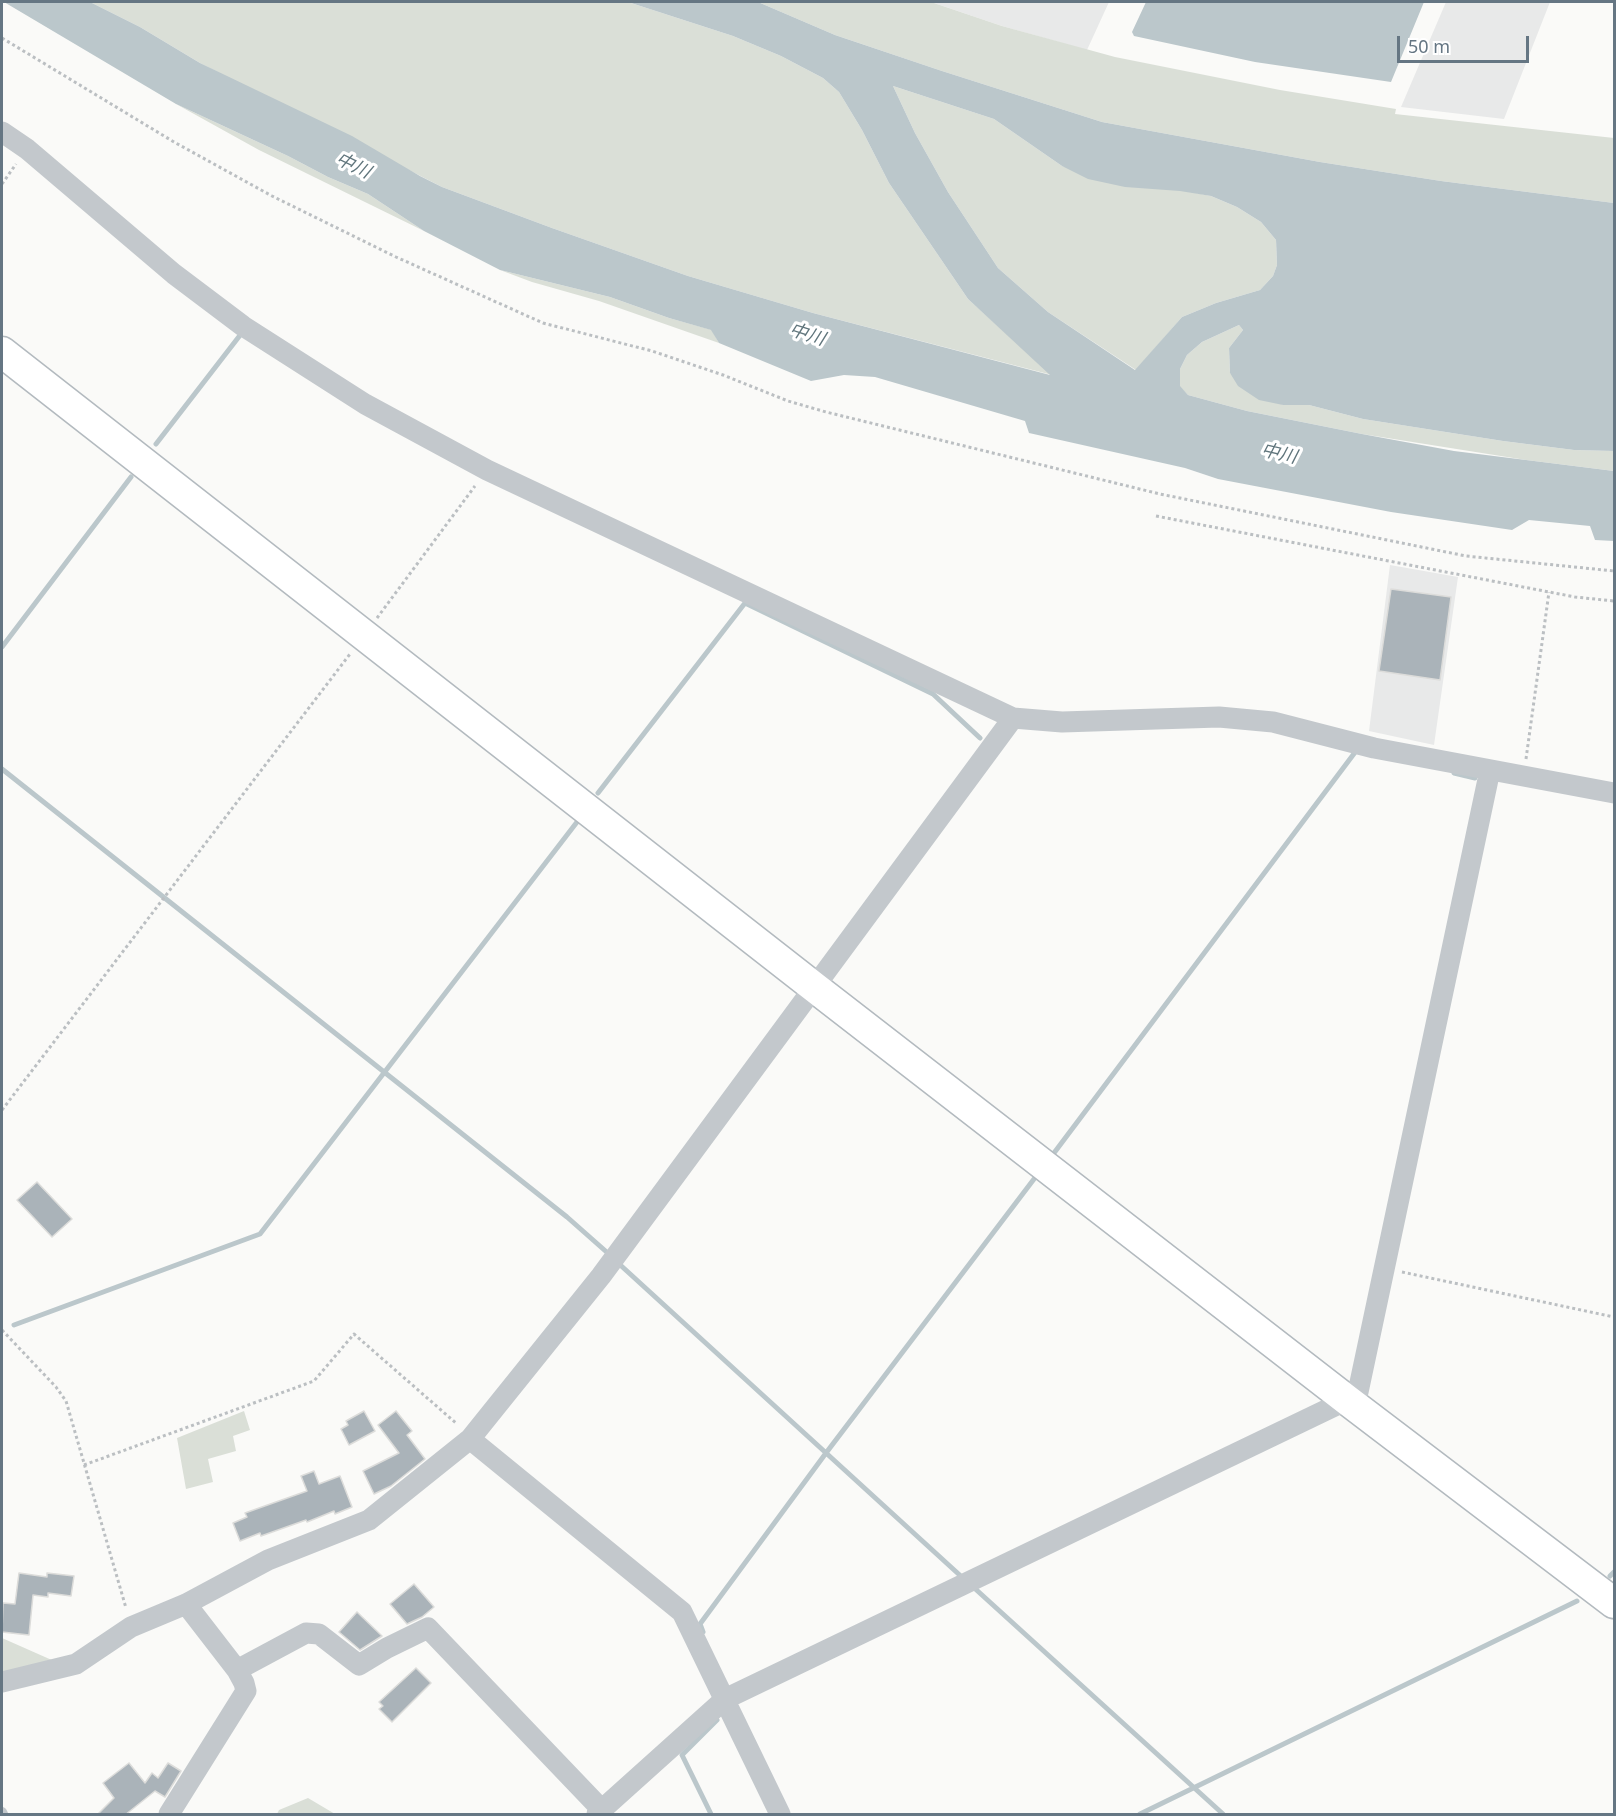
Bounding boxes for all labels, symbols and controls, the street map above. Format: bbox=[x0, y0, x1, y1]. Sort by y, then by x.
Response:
scale bar bbox=[1400, 24, 1532, 62]
text: 50 m bbox=[1408, 34, 1450, 58]
water label: 中川 bbox=[332, 148, 374, 184]
water label: 中川 bbox=[787, 319, 827, 351]
water label: 中川 bbox=[1259, 439, 1299, 469]

